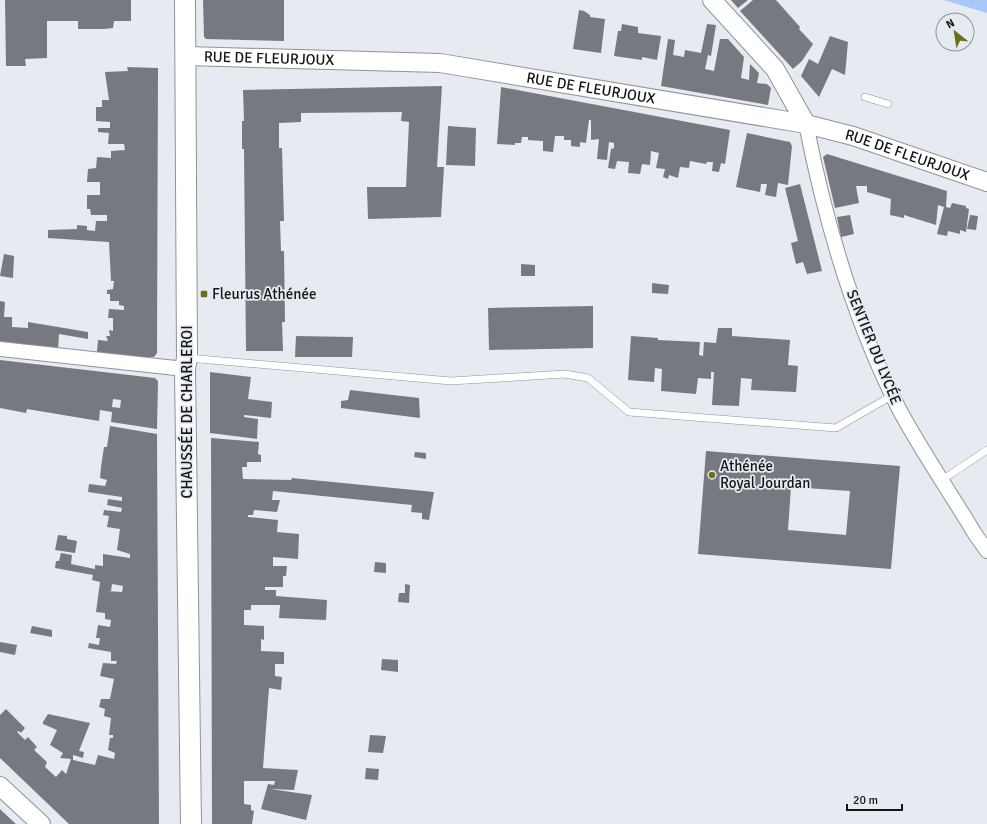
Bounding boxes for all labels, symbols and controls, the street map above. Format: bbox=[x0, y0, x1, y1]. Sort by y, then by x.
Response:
north arrow bbox=[935, 12, 975, 52]
text: N bbox=[944, 16, 957, 31]
street label: RUE DE FLEURJOUX bbox=[204, 47, 335, 69]
street label: RUE DE FLEURJOUX bbox=[525, 69, 657, 108]
street label: RUE DE FLEURJOUX bbox=[843, 125, 972, 184]
place label: Fleurus Athénée bbox=[212, 285, 316, 303]
street label: SENTIER DU LYCÉE bbox=[843, 287, 906, 407]
marker: Fleurus Athénée bbox=[199, 289, 209, 299]
street label: CHAUSSÉE DE CHARLEROI bbox=[177, 325, 196, 499]
place label: Athénée Royal Jourdan bbox=[720, 457, 810, 492]
marker: Athénée Royal Jourdan bbox=[707, 470, 717, 480]
scale bar bbox=[847, 786, 902, 812]
text: 20 m bbox=[853, 793, 878, 808]

